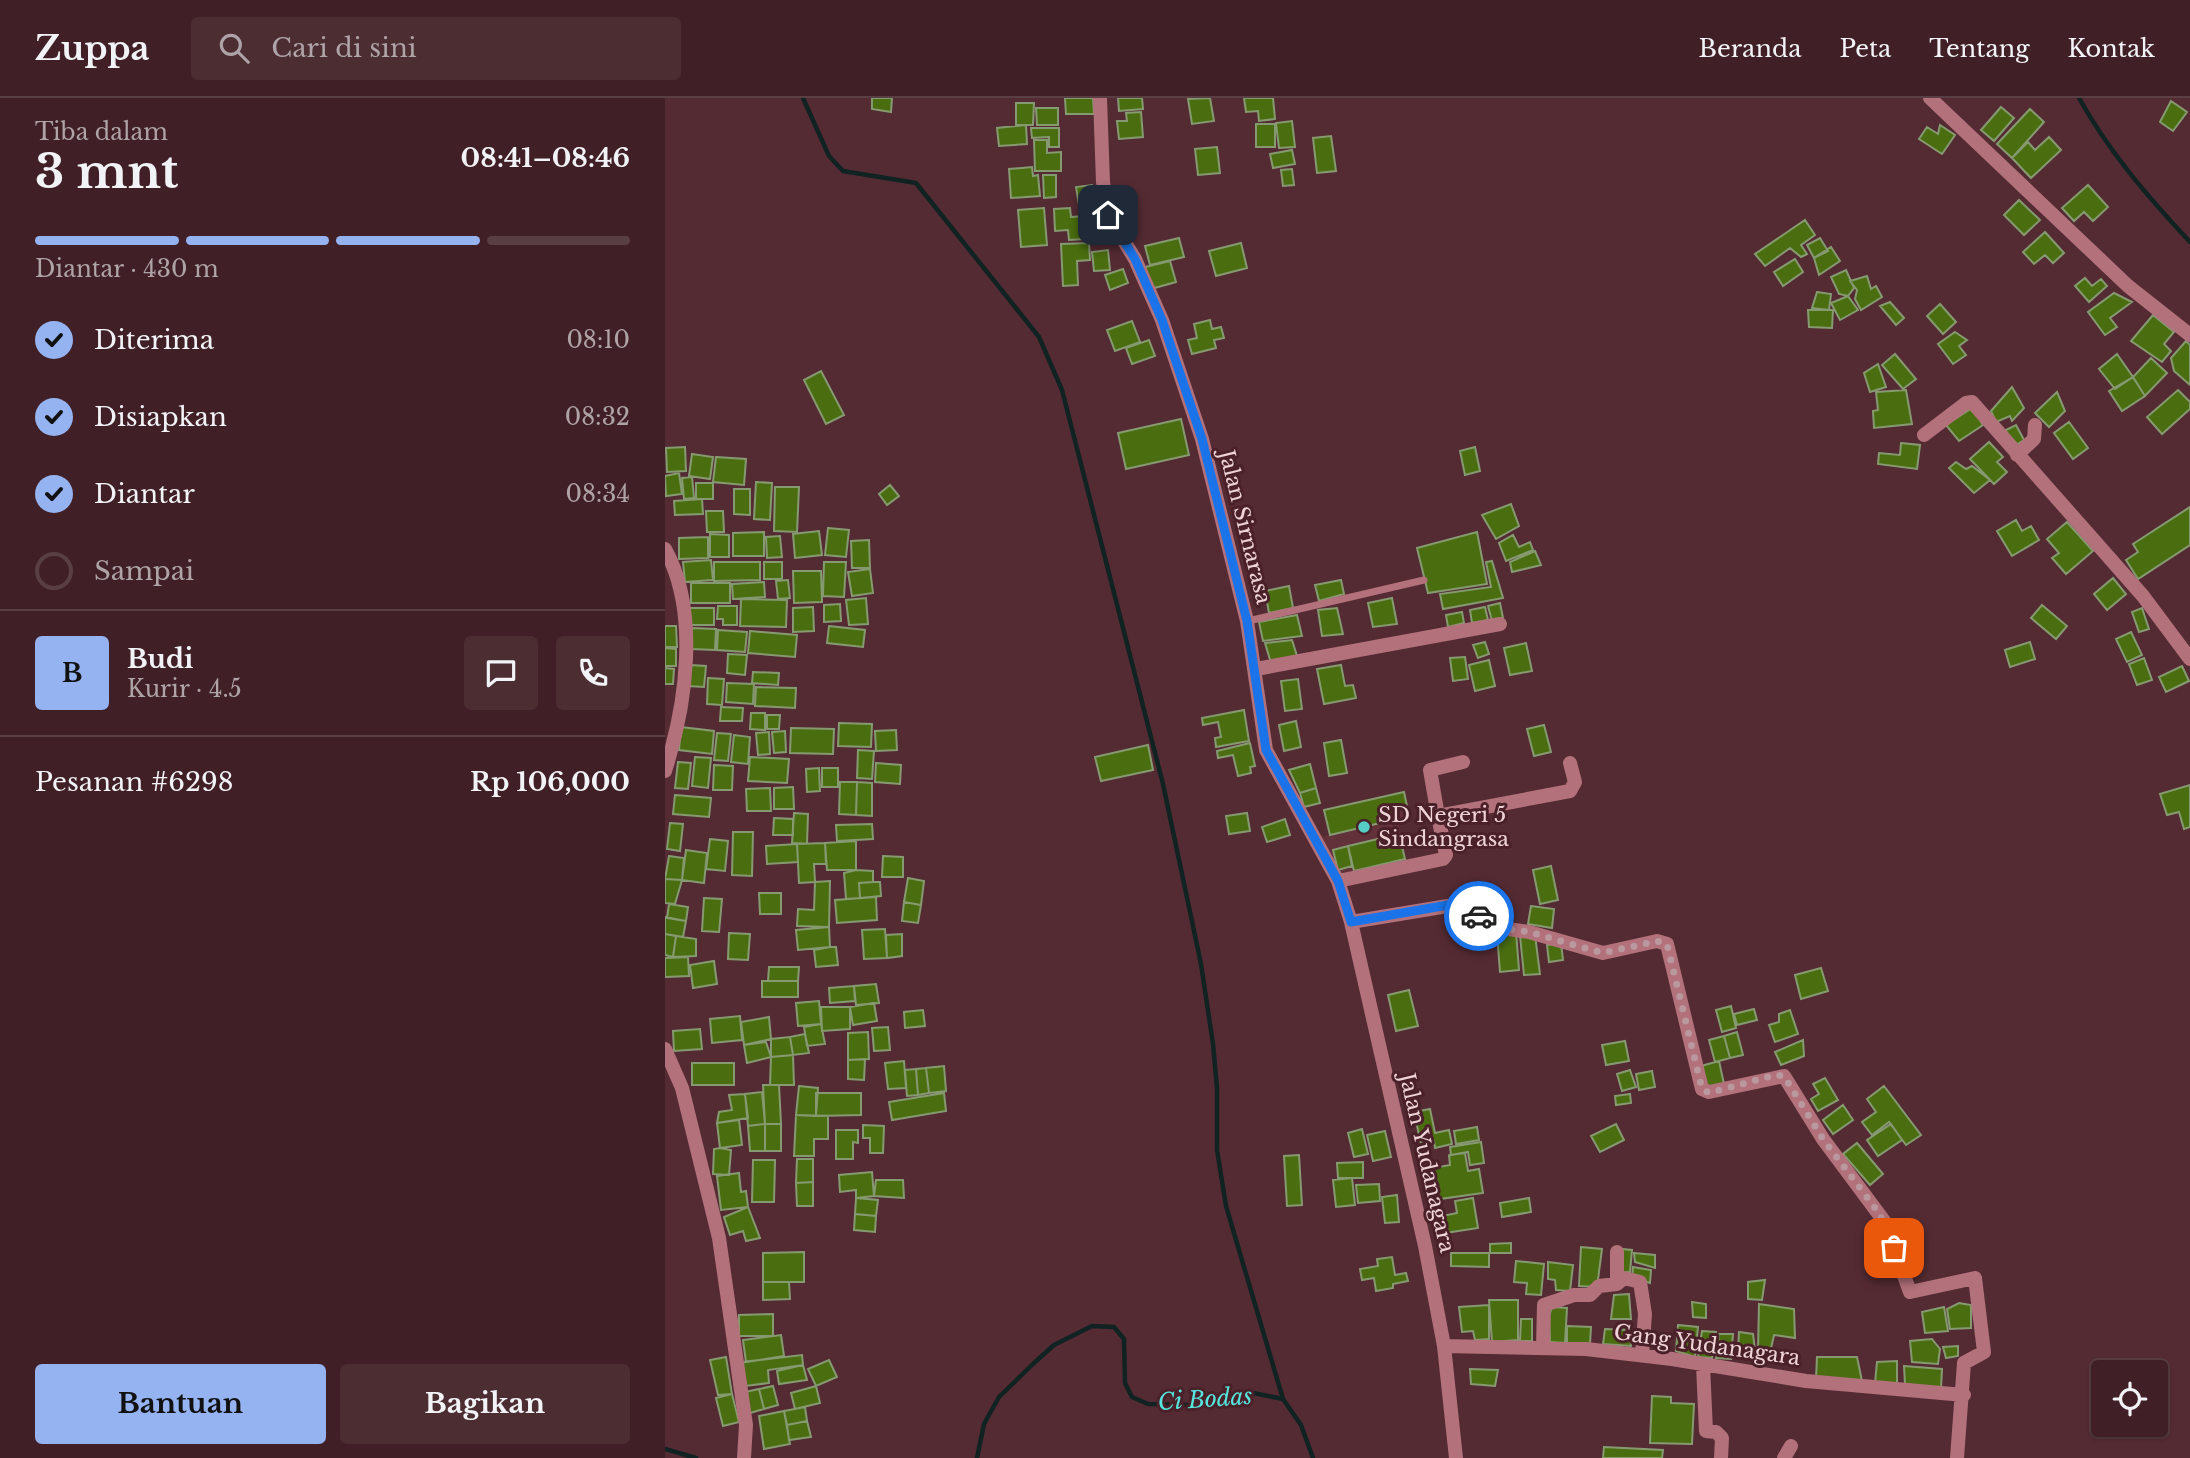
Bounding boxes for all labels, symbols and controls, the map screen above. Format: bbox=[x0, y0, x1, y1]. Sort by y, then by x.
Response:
search box bbox=[191, 17, 681, 80]
text: Zuppa bbox=[35, 28, 149, 69]
icon: search bbox=[215, 29, 253, 67]
text: Cari di sini bbox=[271, 32, 417, 64]
text: Beranda bbox=[1699, 34, 1801, 63]
text: Peta bbox=[1839, 34, 1891, 63]
text: Tentang bbox=[1929, 34, 2030, 63]
text: Kontak bbox=[2068, 34, 2155, 63]
text: Tiba dalam bbox=[35, 118, 168, 146]
text: 08:41–08:46 bbox=[461, 142, 630, 174]
text: 3 mnt bbox=[35, 143, 178, 200]
pin bbox=[1078, 185, 1138, 245]
icon: home bbox=[1089, 196, 1127, 234]
text: Diantar · 430 m bbox=[35, 255, 219, 283]
icon: check bbox=[35, 321, 73, 359]
text: Diterima bbox=[94, 324, 214, 356]
text: 08:10 bbox=[566, 326, 630, 354]
icon: check bbox=[35, 398, 73, 436]
text: Disiapkan bbox=[94, 401, 227, 433]
text: 08:32 bbox=[565, 403, 630, 431]
street label: Jalan Sirnarasa bbox=[1213, 444, 1277, 607]
icon: check bbox=[35, 475, 73, 513]
text: Diantar bbox=[94, 478, 195, 510]
text: 08:34 bbox=[565, 480, 630, 508]
text: Sampai bbox=[94, 555, 194, 587]
button: chat bbox=[464, 636, 538, 710]
button: phone bbox=[556, 636, 630, 710]
text: Budi bbox=[127, 643, 193, 675]
text: B bbox=[62, 657, 82, 689]
text: Kurir · 4.5 bbox=[127, 675, 242, 703]
text: Pesanan #6298 bbox=[35, 766, 233, 798]
text: Rp 106,000 bbox=[470, 766, 630, 798]
place label: SD Negeri 5 Sindangrasa bbox=[1378, 802, 1509, 852]
marker: SD Negeri 5 Sindangrasa bbox=[1356, 819, 1372, 835]
courier bbox=[1444, 881, 1514, 951]
icon: car bbox=[1460, 897, 1498, 935]
street label: Jalan Yudanagara bbox=[1393, 1068, 1460, 1256]
pin bbox=[1864, 1218, 1924, 1278]
icon: bag bbox=[1875, 1229, 1913, 1267]
street label: Gang Yudanagara bbox=[1612, 1319, 1802, 1371]
map controls bbox=[2091, 1360, 2168, 1437]
button: locate bbox=[2091, 1360, 2168, 1437]
button: Bantuan bbox=[35, 1364, 326, 1444]
button: Bagikan bbox=[340, 1364, 630, 1444]
water label: Ci Bodas bbox=[1157, 1382, 1253, 1416]

